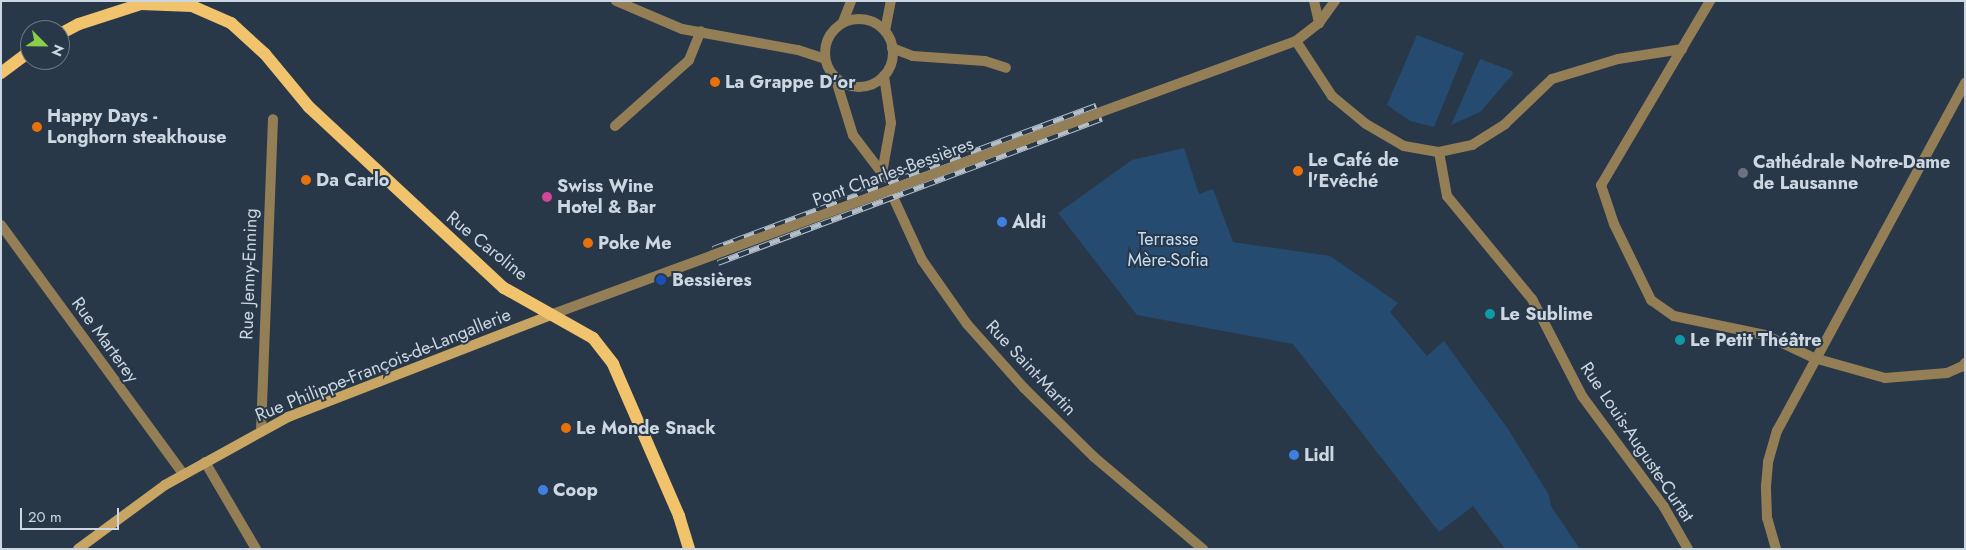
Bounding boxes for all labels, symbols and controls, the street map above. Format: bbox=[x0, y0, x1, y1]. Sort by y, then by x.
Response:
north arrow bbox=[20, 20, 70, 70]
text: N bbox=[47, 41, 69, 59]
place label: La Grappe D’or bbox=[725, 71, 856, 93]
marker: La Grappe D’or bbox=[709, 76, 721, 88]
place label: Happy Days - Longhorn steakhouse bbox=[47, 106, 227, 148]
marker: Happy Days - Longhorn steakhouse bbox=[31, 121, 43, 133]
street label: Pont Charles-Bessières bbox=[810, 133, 976, 211]
place label: Le Café de l'Evêché bbox=[1308, 150, 1399, 192]
place label: Cathédrale Notre-Dame de Lausanne bbox=[1753, 152, 1950, 194]
marker: Le Café de l'Evêché bbox=[1292, 165, 1304, 177]
marker: Cathédrale Notre-Dame de Lausanne bbox=[1737, 167, 1749, 179]
place label: Da Carlo bbox=[316, 169, 389, 191]
marker: Da Carlo bbox=[300, 174, 312, 186]
place label: Swiss Wine Hotel & Bar bbox=[557, 176, 656, 218]
marker: Swiss Wine Hotel & Bar bbox=[541, 191, 553, 203]
street label: Rue Caroline bbox=[442, 207, 532, 285]
street label: Rue Jenny-Enning bbox=[236, 208, 262, 340]
place label: Aldi bbox=[1012, 211, 1046, 233]
marker: Aldi bbox=[996, 216, 1008, 228]
park label: Terrasse Mère-Sofia bbox=[1128, 229, 1208, 272]
place label: Poke Me bbox=[598, 232, 671, 254]
marker: Poke Me bbox=[582, 237, 594, 249]
place label: Bessières bbox=[672, 269, 752, 291]
marker: Bessières bbox=[654, 273, 668, 287]
street label: Rue Marterey bbox=[67, 293, 143, 387]
place label: Le Sublime bbox=[1500, 303, 1593, 325]
street label: Rue Philippe-François-de-Langallerie bbox=[252, 304, 514, 426]
marker: Le Sublime bbox=[1484, 308, 1496, 320]
street label: Rue Saint-Martin bbox=[981, 316, 1081, 420]
place label: Le Petit Théâtre bbox=[1690, 329, 1822, 351]
marker: Le Petit Théâtre bbox=[1674, 334, 1686, 346]
street label: Rue Louis-Auguste-Curtat bbox=[1576, 358, 1698, 526]
place label: Le Monde Snack bbox=[576, 417, 716, 439]
marker: Le Monde Snack bbox=[560, 422, 572, 434]
place label: Lidl bbox=[1304, 444, 1334, 466]
marker: Lidl bbox=[1288, 449, 1300, 461]
place label: Coop bbox=[553, 479, 598, 501]
marker: Coop bbox=[537, 484, 549, 496]
scale bar bbox=[22, 498, 121, 530]
text: 20 m bbox=[28, 506, 62, 528]

